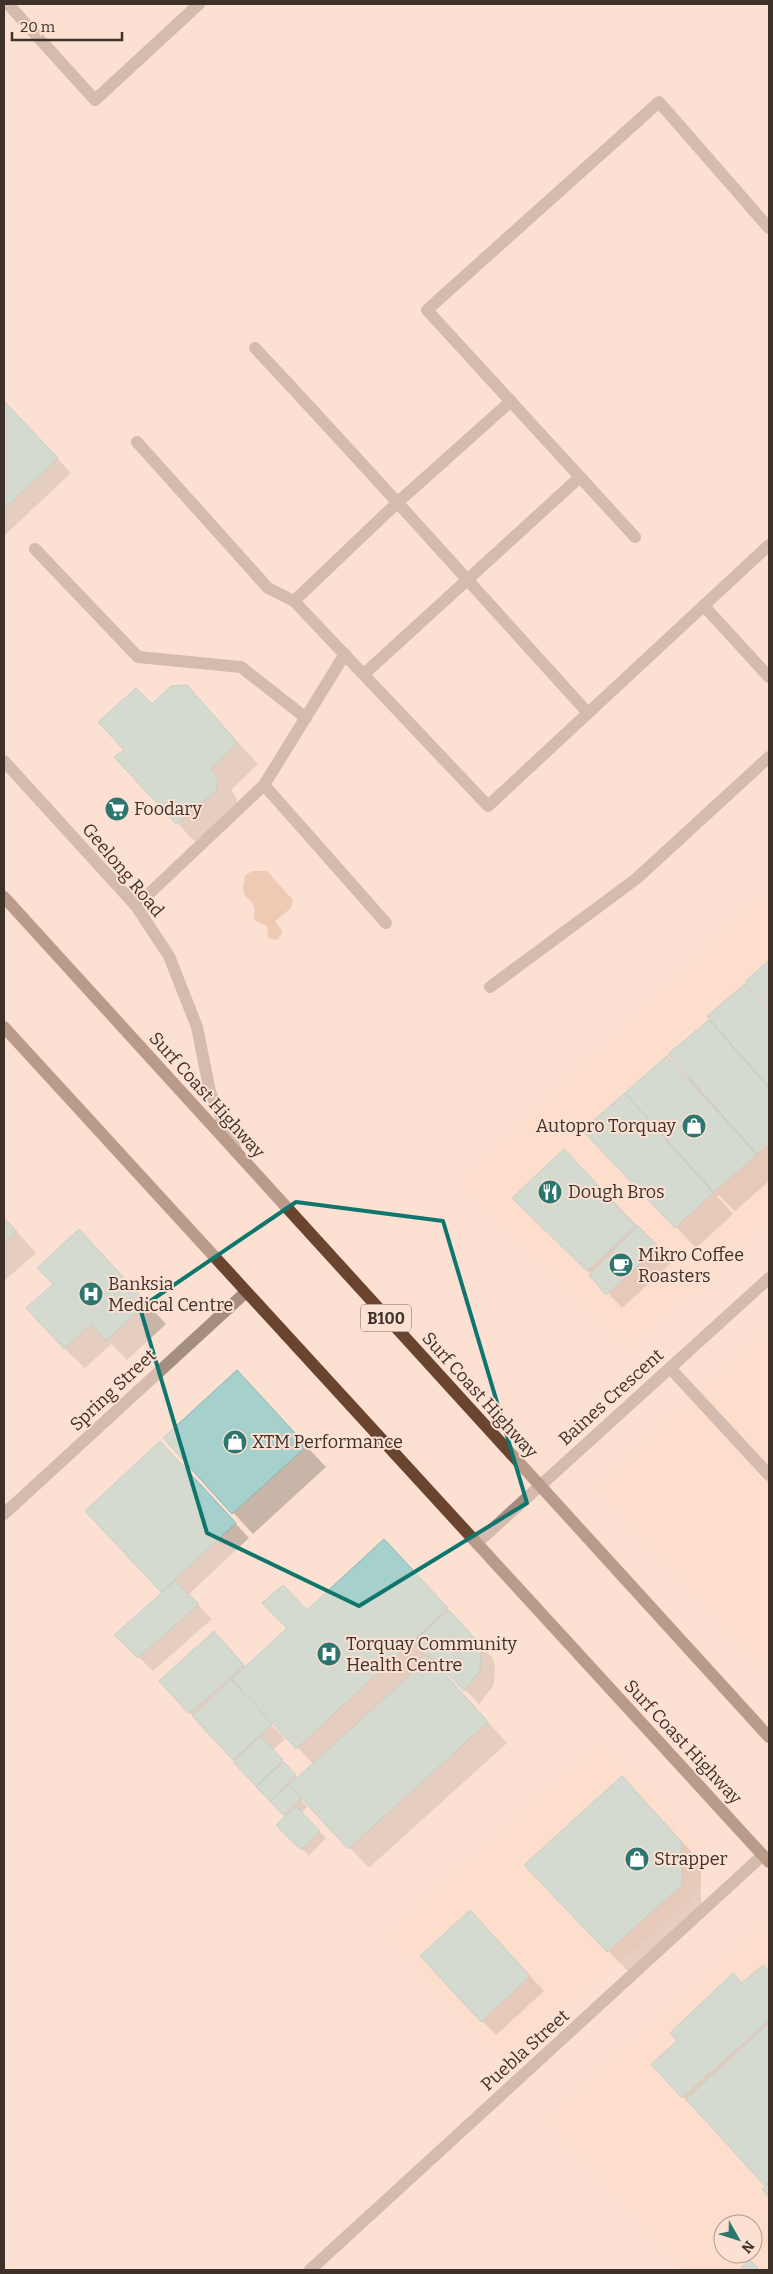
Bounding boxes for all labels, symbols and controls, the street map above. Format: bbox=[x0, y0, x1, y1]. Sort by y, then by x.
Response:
scale bar bbox=[12, 10, 122, 42]
text: 20 m bbox=[20, 18, 56, 36]
supermarket icon: Foodary bbox=[104, 796, 130, 822]
place label: Foodary bbox=[134, 798, 202, 820]
street label: Geelong Road bbox=[77, 819, 169, 922]
street label: Surf Coast Highway bbox=[144, 1027, 270, 1163]
shop icon: Autopro Torquay bbox=[681, 1113, 707, 1139]
place label: Autopro Torquay bbox=[536, 1115, 676, 1137]
restaurant icon: Dough Bros bbox=[537, 1179, 563, 1205]
place label: Dough Bros bbox=[568, 1181, 665, 1203]
place label: Mikro Coffee Roasters bbox=[638, 1244, 744, 1287]
cafe icon: Mikro Coffee Roasters bbox=[608, 1252, 634, 1278]
place label: Banksia Medical Centre bbox=[108, 1273, 233, 1316]
hospital icon: Banksia Medical Centre bbox=[78, 1281, 104, 1307]
road number: B100 bbox=[361, 1305, 411, 1332]
street label: Surf Coast Highway bbox=[417, 1327, 543, 1463]
street label: Spring Street bbox=[65, 1344, 161, 1436]
street label: Baines Crescent bbox=[554, 1344, 668, 1450]
shop icon: XTM Performance bbox=[222, 1429, 248, 1455]
place label: XTM Performance bbox=[252, 1431, 403, 1453]
place label: Torquay Community Health Centre bbox=[346, 1633, 518, 1676]
hospital icon: Torquay Community Health Centre bbox=[316, 1641, 342, 1667]
street label: Surf Coast Highway bbox=[620, 1675, 747, 1809]
shop icon: Strapper bbox=[624, 1846, 650, 1872]
place label: Strapper bbox=[654, 1848, 728, 1870]
street label: Puebla Street bbox=[476, 2004, 574, 2095]
north arrow bbox=[713, 2214, 763, 2264]
text: N bbox=[738, 2237, 758, 2257]

